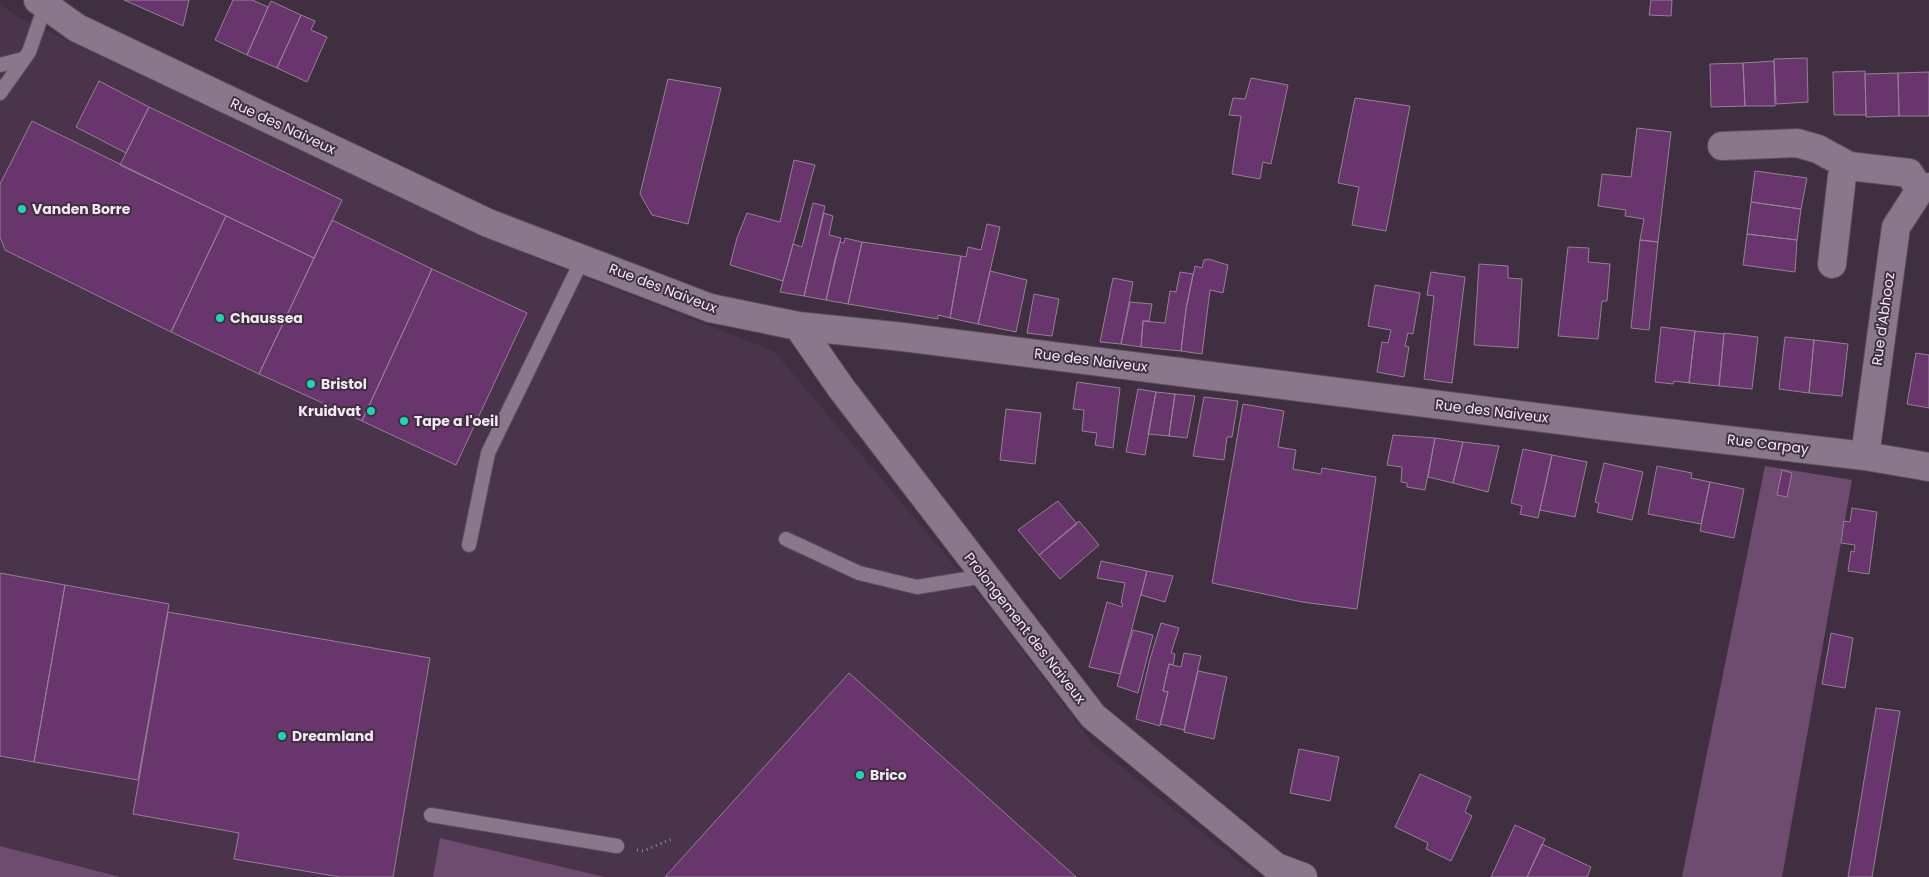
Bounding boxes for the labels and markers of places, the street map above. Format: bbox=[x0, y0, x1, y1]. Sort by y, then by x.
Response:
place label: Vanden Borre bbox=[32, 199, 131, 219]
marker: Vanden Borre bbox=[16, 203, 28, 215]
place label: Chaussea bbox=[230, 308, 303, 328]
marker: Chaussea bbox=[214, 312, 226, 324]
place label: Bristol bbox=[321, 374, 367, 394]
marker: Bristol bbox=[305, 378, 317, 390]
place label: Kruidvat bbox=[298, 401, 361, 421]
marker: Kruidvat bbox=[365, 405, 377, 417]
place label: Tape a l'oeil bbox=[414, 411, 498, 431]
marker: Tape a l'oeil bbox=[398, 415, 410, 427]
place label: Dreamland bbox=[292, 726, 374, 746]
marker: Dreamland bbox=[276, 730, 288, 742]
place label: Brico bbox=[870, 765, 907, 785]
marker: Brico bbox=[854, 769, 866, 781]

